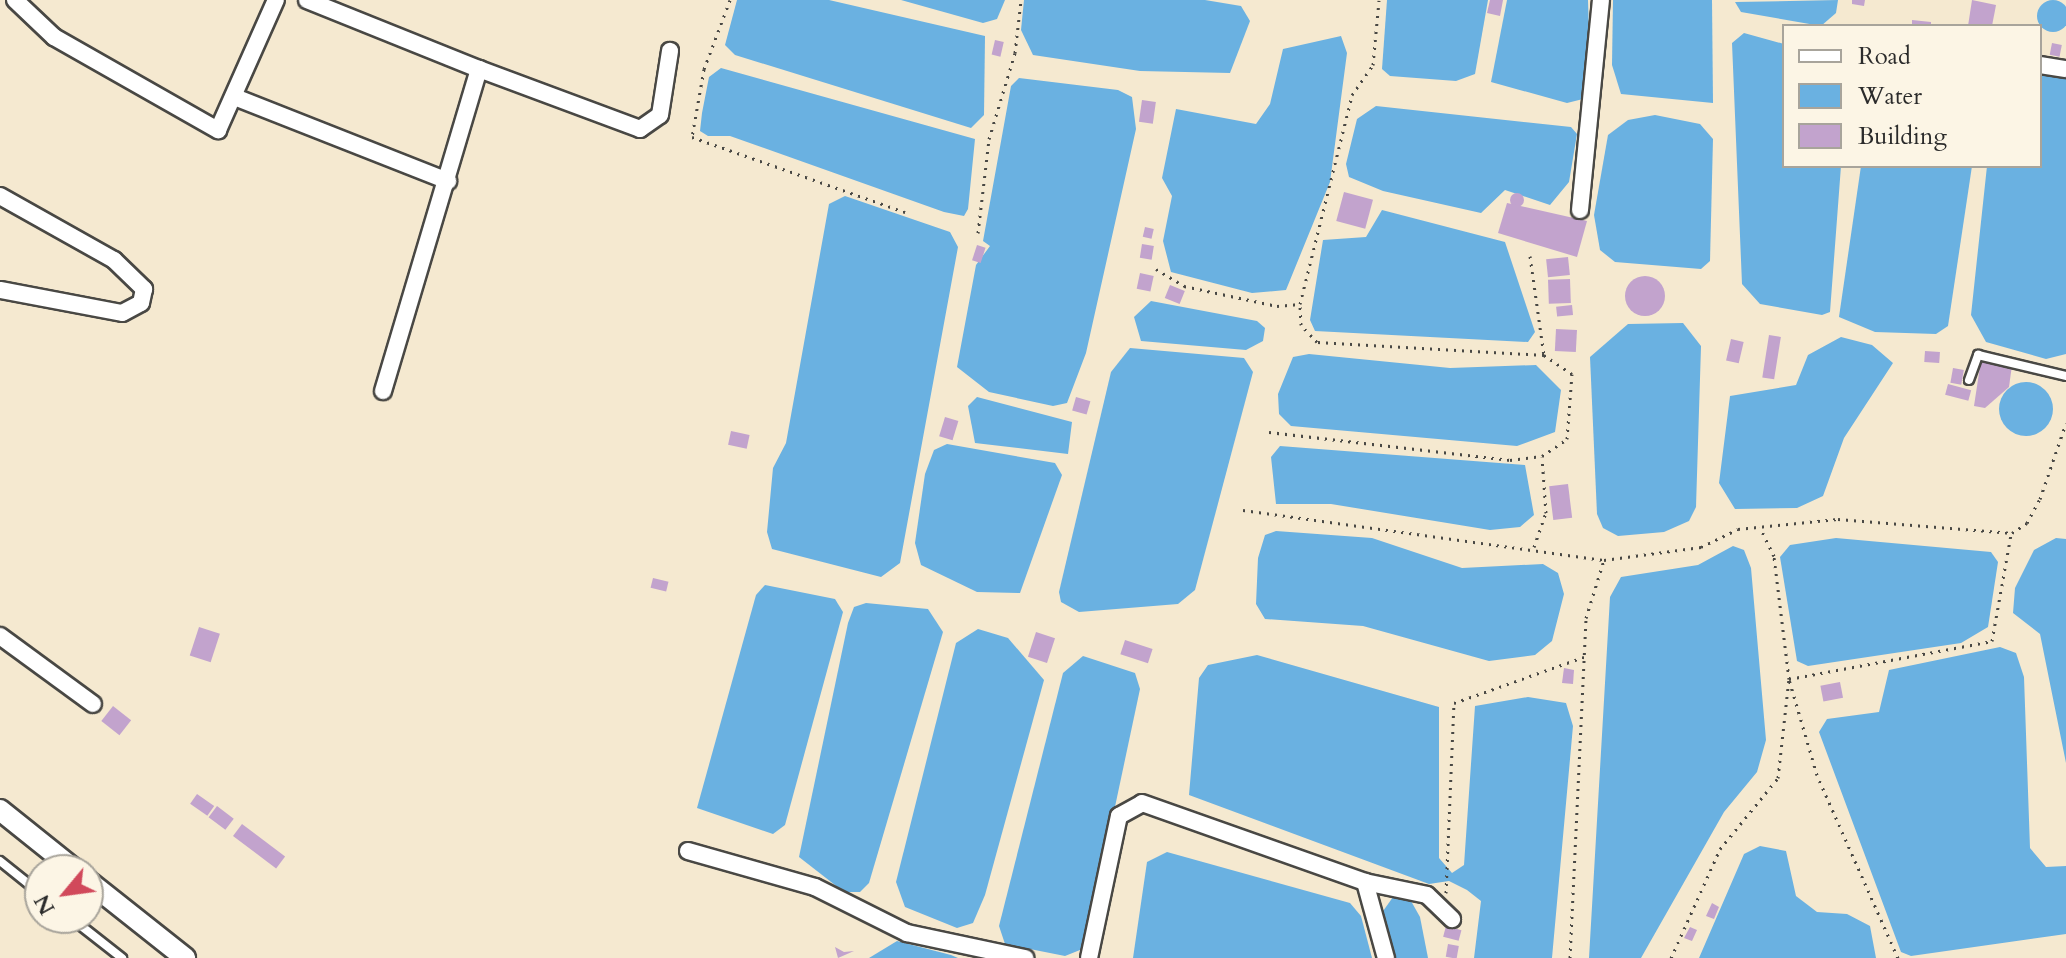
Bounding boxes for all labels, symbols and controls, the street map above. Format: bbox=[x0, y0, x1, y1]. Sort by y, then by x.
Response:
legend bbox=[1782, 24, 2042, 168]
text: Road bbox=[1858, 40, 1911, 73]
text: Water bbox=[1858, 80, 1922, 113]
text: Building bbox=[1858, 120, 1947, 153]
north arrow bbox=[24, 854, 104, 934]
text: N bbox=[27, 889, 63, 920]

